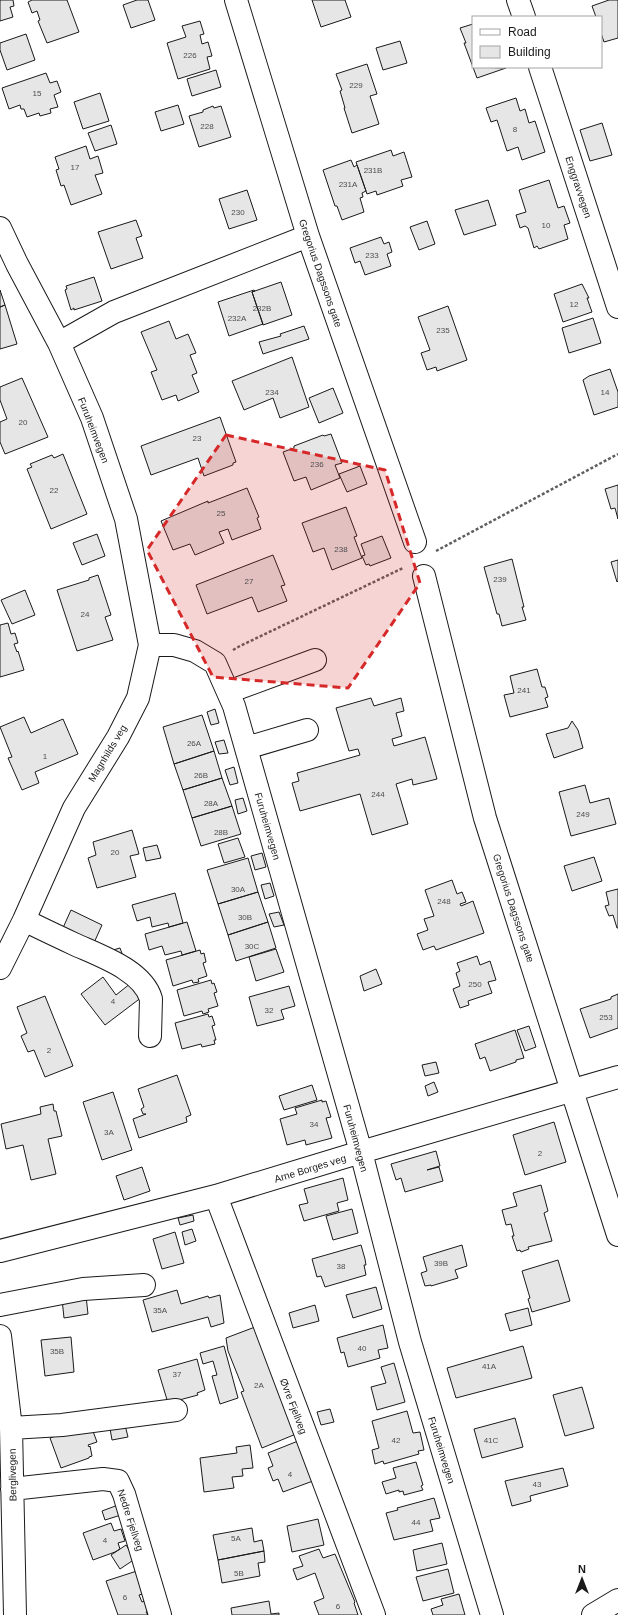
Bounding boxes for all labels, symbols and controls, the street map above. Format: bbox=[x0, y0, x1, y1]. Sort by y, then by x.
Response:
legend bbox=[472, 16, 602, 68]
text: Road bbox=[508, 25, 537, 39]
text: Building bbox=[508, 45, 551, 59]
house number: 226 bbox=[183, 51, 197, 60]
house number: 229 bbox=[349, 81, 363, 90]
house number: 15 bbox=[33, 89, 42, 98]
house number: 228 bbox=[200, 122, 214, 131]
house number: 8 bbox=[513, 125, 518, 134]
street label: Enggravvegen bbox=[563, 155, 594, 220]
house number: 17 bbox=[71, 163, 80, 172]
house number: 231B bbox=[364, 166, 382, 175]
house number: 231A bbox=[339, 180, 358, 189]
house number: 230 bbox=[231, 208, 245, 217]
street label: Gregorius Dagssons gate bbox=[297, 218, 344, 329]
house number: 10 bbox=[542, 221, 551, 230]
house number: 233 bbox=[365, 251, 379, 260]
house number: 12 bbox=[570, 300, 579, 309]
house number: 232B bbox=[253, 304, 271, 313]
house number: 232A bbox=[228, 314, 247, 323]
house number: 235 bbox=[436, 326, 450, 335]
house number: 234 bbox=[265, 388, 279, 397]
house number: 14 bbox=[601, 388, 610, 397]
street label: Furuheimvegen bbox=[76, 396, 111, 465]
house number: 20 bbox=[19, 418, 28, 427]
house number: 23 bbox=[193, 434, 202, 443]
house number: 236 bbox=[310, 460, 324, 469]
house number: 22 bbox=[50, 486, 59, 495]
house number: 25 bbox=[217, 509, 226, 518]
house number: 238 bbox=[334, 545, 348, 554]
house number: 239 bbox=[493, 575, 507, 584]
house number: 27 bbox=[245, 577, 254, 586]
house number: 24 bbox=[81, 610, 90, 619]
house number: 241 bbox=[517, 686, 531, 695]
street label: Magnhilds veg bbox=[86, 723, 129, 784]
house number: 26A bbox=[187, 739, 202, 748]
house number: 1 bbox=[43, 752, 48, 761]
house number: 26B bbox=[194, 771, 208, 780]
house number: 244 bbox=[371, 790, 385, 799]
street label: Furuheimvegen bbox=[253, 791, 282, 861]
house number: 28A bbox=[204, 799, 219, 808]
house number: 249 bbox=[576, 810, 590, 819]
house number: 28B bbox=[214, 828, 228, 837]
house number: 20 bbox=[111, 848, 120, 857]
street label: Gregorius Dagssons gate bbox=[491, 853, 536, 964]
house number: 30A bbox=[231, 885, 246, 894]
house number: 248 bbox=[437, 897, 451, 906]
house number: 30B bbox=[238, 913, 252, 922]
house number: 30C bbox=[245, 942, 260, 951]
house number: 250 bbox=[468, 980, 482, 989]
house number: 4 bbox=[111, 997, 116, 1006]
house number: 32 bbox=[265, 1006, 274, 1015]
house number: 253 bbox=[599, 1013, 613, 1022]
house number: 2 bbox=[47, 1046, 52, 1055]
street label: Furuheimvegen bbox=[341, 1103, 370, 1173]
house number: 34 bbox=[310, 1120, 319, 1129]
house number: 3A bbox=[104, 1128, 115, 1137]
house number: 2 bbox=[538, 1149, 543, 1158]
street label: Arne Borges veg bbox=[273, 1152, 347, 1185]
house number: 39B bbox=[434, 1259, 448, 1268]
house number: 38 bbox=[337, 1262, 346, 1271]
house number: 35A bbox=[153, 1306, 168, 1315]
house number: 40 bbox=[358, 1344, 367, 1353]
house number: 35B bbox=[50, 1347, 64, 1356]
house number: 41A bbox=[482, 1362, 497, 1371]
house number: 37 bbox=[173, 1370, 182, 1379]
street label: Øvre Fjellveg bbox=[278, 1377, 309, 1436]
house number: 2A bbox=[254, 1381, 265, 1390]
street label: Furuheimvegen bbox=[426, 1415, 457, 1485]
house number: 42 bbox=[392, 1436, 401, 1445]
house number: 41C bbox=[484, 1436, 499, 1445]
street label: Berglivegen bbox=[7, 1448, 18, 1501]
house number: 4 bbox=[288, 1470, 293, 1479]
house number: 43 bbox=[533, 1480, 542, 1489]
street label: Nedre Fjellveg bbox=[115, 1488, 146, 1553]
house number: 44 bbox=[412, 1518, 421, 1527]
house number: 5A bbox=[231, 1534, 242, 1543]
house number: 4 bbox=[103, 1536, 108, 1545]
north arrow bbox=[562, 1559, 602, 1599]
text: N bbox=[578, 1563, 586, 1575]
house number: 5B bbox=[234, 1569, 244, 1578]
house number: 6 bbox=[123, 1593, 128, 1602]
house number: 6 bbox=[336, 1602, 341, 1611]

